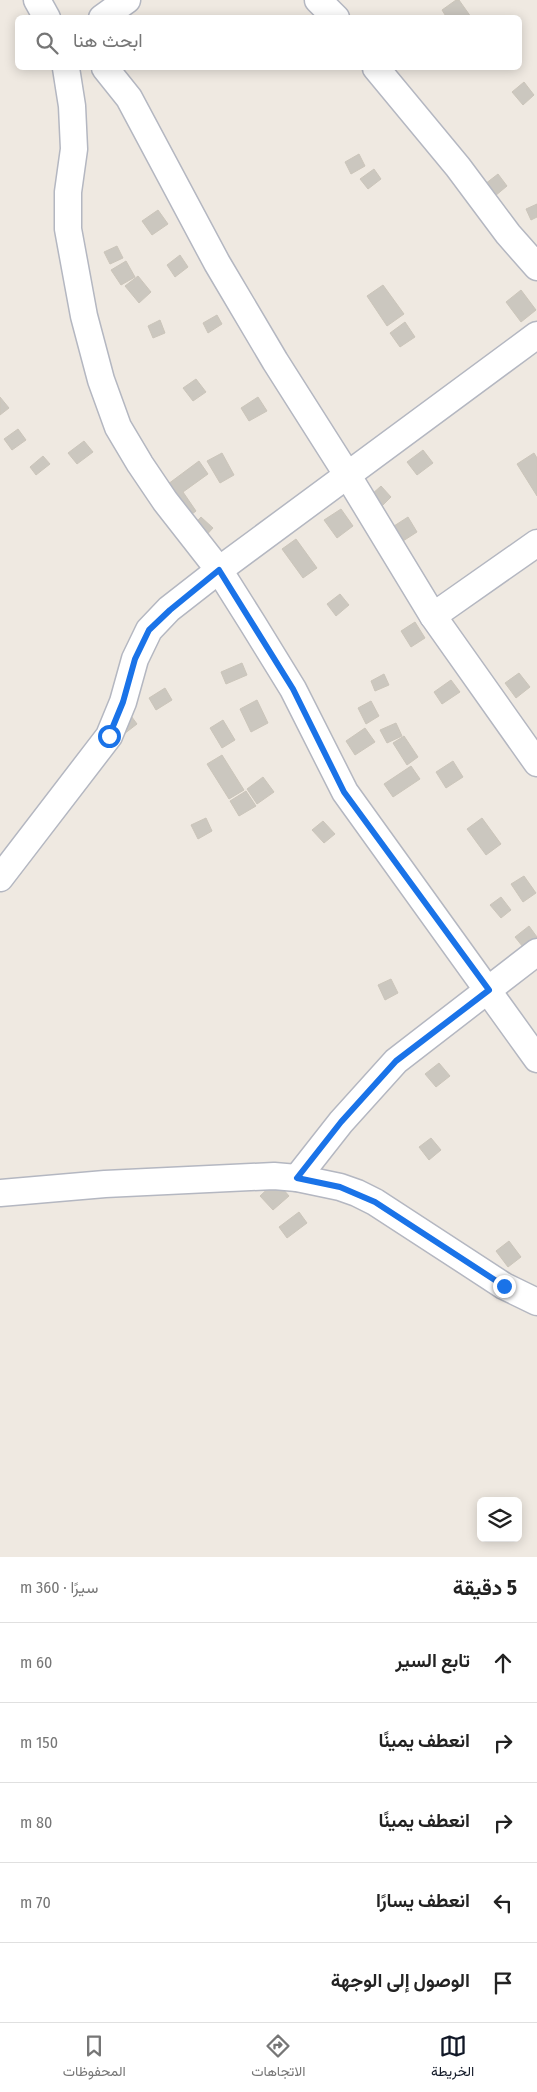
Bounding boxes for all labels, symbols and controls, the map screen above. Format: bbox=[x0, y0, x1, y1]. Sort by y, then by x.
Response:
search box bbox=[15, 15, 522, 70]
icon: search bbox=[33, 29, 61, 57]
text: ابحث هنا bbox=[73, 29, 143, 52]
route start bbox=[98, 725, 121, 748]
route end bbox=[493, 1275, 516, 1298]
map controls bbox=[477, 1497, 522, 1542]
button: layers bbox=[477, 1497, 522, 1542]
text: 5 دقيقة bbox=[453, 1575, 517, 1601]
text: سيرًا · 360 m bbox=[20, 1578, 98, 1597]
text: تابع السير bbox=[395, 1649, 470, 1672]
icon: ahead bbox=[489, 1649, 517, 1677]
text: 60 m bbox=[20, 1653, 52, 1672]
text: انعطف يمينًا bbox=[378, 1729, 470, 1752]
icon: right bbox=[489, 1729, 517, 1757]
text: 150 m bbox=[20, 1733, 58, 1752]
text: انعطف يمينًا bbox=[378, 1809, 470, 1832]
icon: right bbox=[489, 1809, 517, 1837]
text: 80 m bbox=[20, 1813, 52, 1832]
text: انعطف يسارًا bbox=[376, 1889, 470, 1912]
icon: left bbox=[489, 1889, 517, 1917]
text: 70 m bbox=[20, 1893, 51, 1912]
text: الوصول إلى الوجهة bbox=[331, 1969, 470, 1992]
icon: arrive bbox=[489, 1969, 517, 1997]
tab: المحفوظات bbox=[63, 2032, 126, 2084]
tab: الاتجاهات bbox=[251, 2032, 306, 2084]
tab: الخريطة bbox=[431, 2032, 474, 2084]

